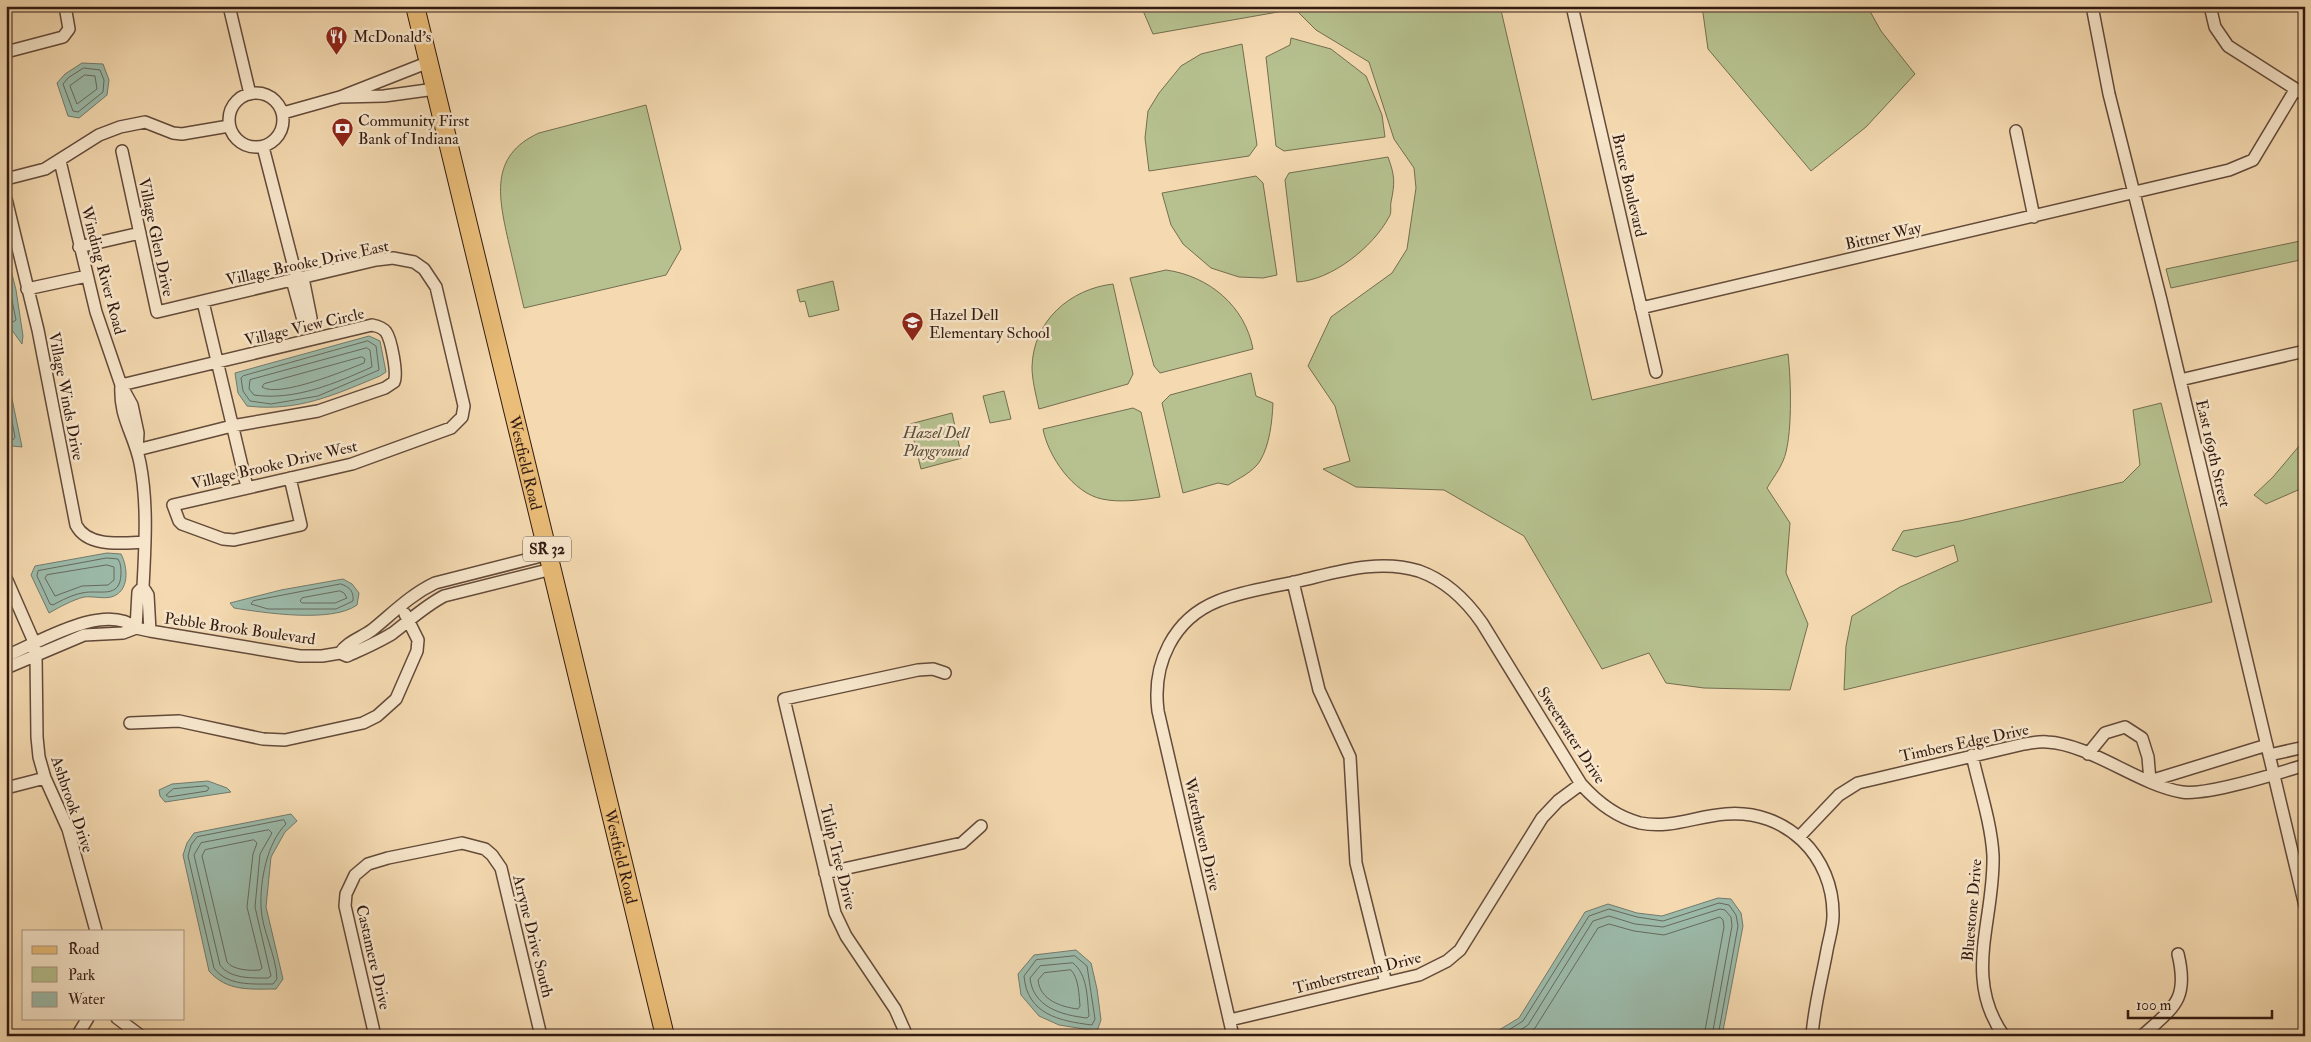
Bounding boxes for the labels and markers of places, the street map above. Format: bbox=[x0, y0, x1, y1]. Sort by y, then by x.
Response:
restaurant icon: McDonald's bbox=[325, 24, 349, 55]
place label: McDonald's bbox=[353, 27, 431, 47]
place label: Community First Bank of Indiana bbox=[358, 111, 469, 149]
bank icon: Community First Bank of Indiana bbox=[330, 117, 354, 148]
place label: Hazel Dell Elementary School bbox=[929, 305, 1050, 343]
school or university icon: Hazel Dell Elementary School bbox=[901, 311, 925, 342]

